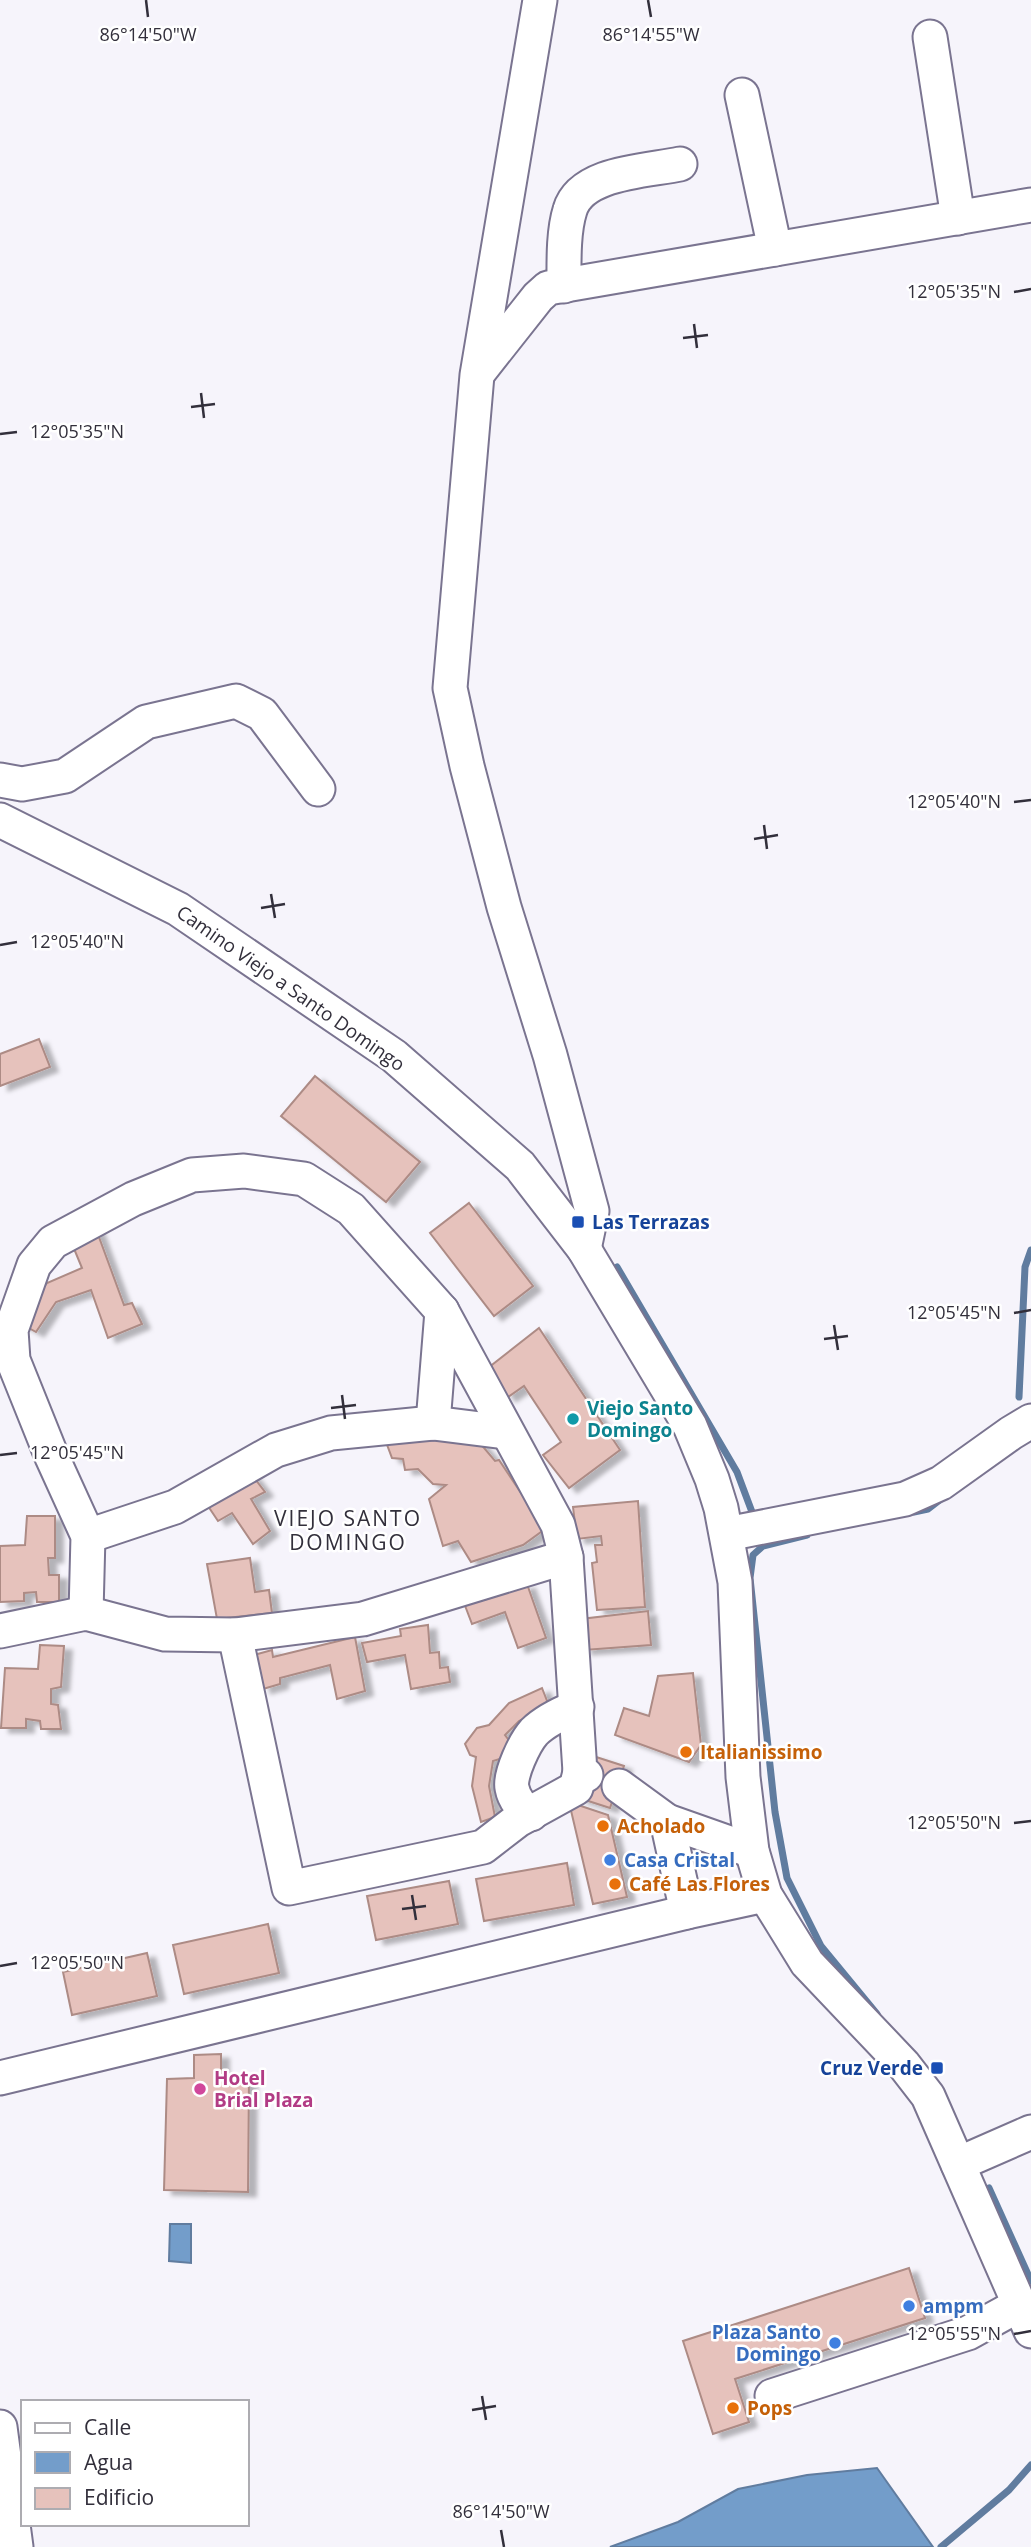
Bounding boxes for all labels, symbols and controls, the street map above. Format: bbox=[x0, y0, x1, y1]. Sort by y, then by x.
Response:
text: 86°14'50"W bbox=[99, 22, 197, 46]
text: 86°14'55"W bbox=[602, 22, 700, 46]
text: 12°05'35"N bbox=[907, 279, 1001, 303]
text: 12°05'35"N bbox=[30, 419, 124, 443]
text: 12°05'40"N bbox=[907, 789, 1001, 813]
street label: Camino Viejo a Santo Domingo bbox=[172, 899, 410, 1077]
text: 12°05'40"N bbox=[30, 929, 124, 953]
place label: Las Terrazas bbox=[592, 1209, 710, 1235]
marker: Las Terrazas bbox=[570, 1214, 586, 1230]
text: 12°05'45"N bbox=[907, 1300, 1001, 1324]
place label: Viejo Santo Domingo bbox=[587, 1395, 693, 1443]
marker: Viejo Santo Domingo bbox=[565, 1411, 581, 1427]
text: 12°05'45"N bbox=[30, 1440, 124, 1464]
district label: VIEJO SANTO DOMINGO bbox=[274, 1504, 422, 1556]
place label: Italianissimo bbox=[700, 1739, 822, 1765]
marker: Italianissimo bbox=[678, 1744, 694, 1760]
text: 12°05'50"N bbox=[907, 1810, 1001, 1834]
place label: Acholado bbox=[617, 1813, 705, 1839]
marker: Acholado bbox=[595, 1818, 611, 1834]
place label: Casa Cristal bbox=[624, 1847, 735, 1873]
marker: Casa Cristal bbox=[602, 1852, 618, 1868]
place label: Café Las Flores bbox=[629, 1871, 770, 1897]
marker: Café Las Flores bbox=[607, 1876, 623, 1892]
text: 12°05'50"N bbox=[30, 1950, 124, 1974]
place label: Cruz Verde bbox=[820, 2055, 923, 2081]
marker: Cruz Verde bbox=[929, 2060, 945, 2076]
place label: Hotel Brial Plaza bbox=[214, 2065, 313, 2113]
marker: Hotel Brial Plaza bbox=[192, 2081, 208, 2097]
place label: ampm bbox=[923, 2293, 984, 2319]
marker: ampm bbox=[901, 2298, 917, 2314]
place label: Plaza Santo Domingo bbox=[712, 2319, 821, 2367]
text: 12°05'55"N bbox=[907, 2321, 1001, 2345]
marker: Plaza Santo Domingo bbox=[827, 2335, 843, 2351]
place label: Pops bbox=[747, 2395, 792, 2421]
legend bbox=[21, 2400, 248, 2526]
marker: Pops bbox=[725, 2400, 741, 2416]
text: Calle bbox=[84, 2413, 131, 2441]
text: Agua bbox=[84, 2448, 133, 2476]
text: Edificio bbox=[84, 2483, 154, 2511]
text: 86°14'50"W bbox=[452, 2499, 550, 2523]

